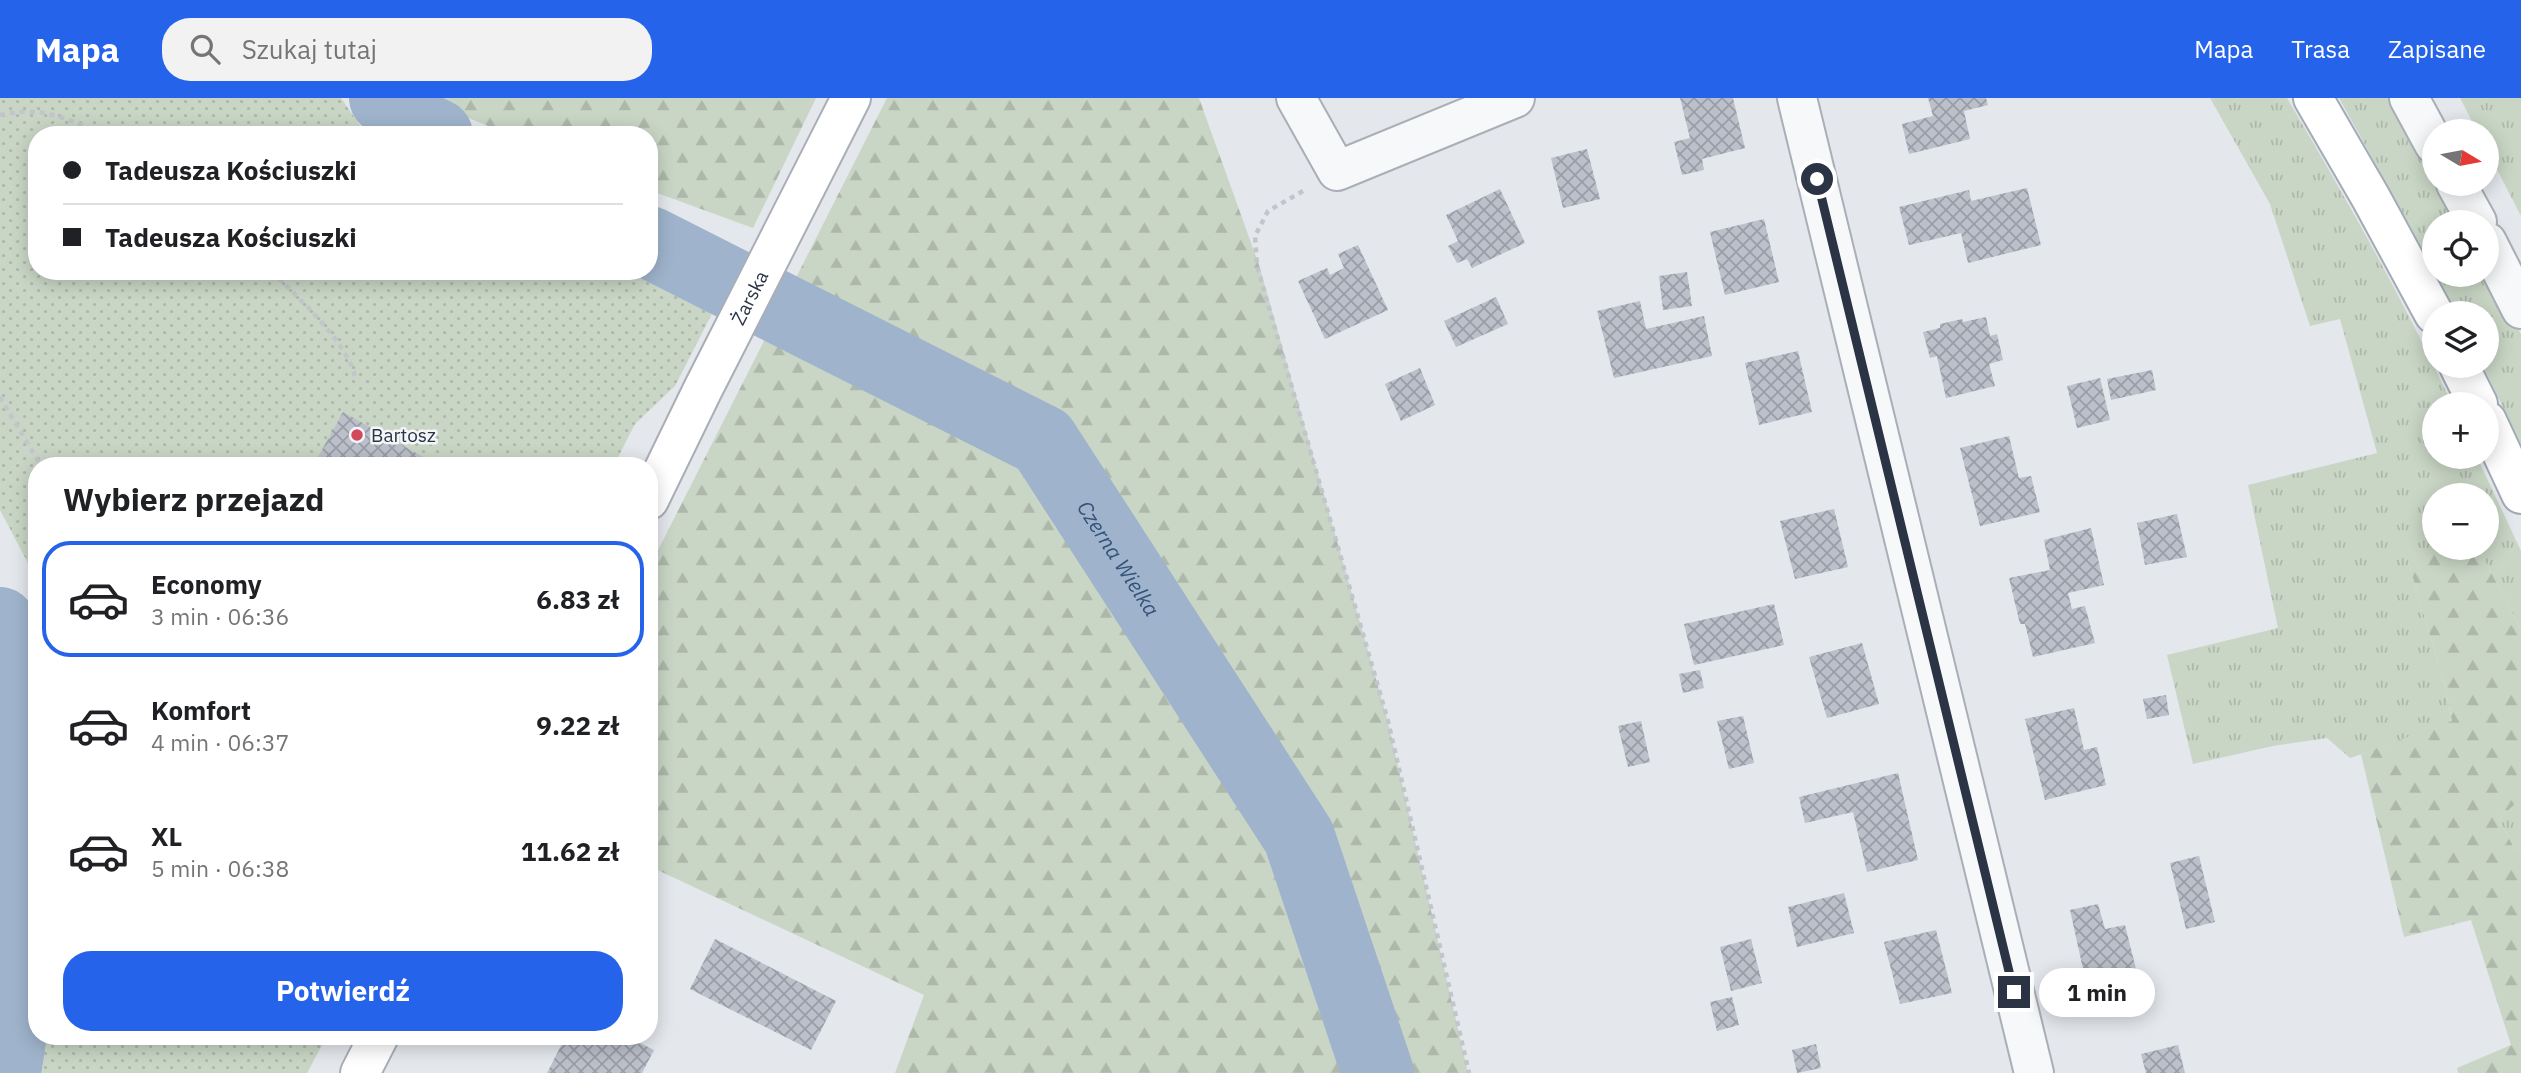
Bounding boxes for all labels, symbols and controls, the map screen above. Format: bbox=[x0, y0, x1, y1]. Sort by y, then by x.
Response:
search box bbox=[162, 18, 652, 81]
text: Mapa bbox=[35, 28, 120, 71]
icon: search bbox=[186, 30, 224, 68]
text: Szukaj tutaj bbox=[242, 32, 377, 66]
text: Mapa bbox=[2194, 33, 2253, 65]
text: Trasa bbox=[2291, 33, 2350, 65]
text: Zapisane bbox=[2388, 33, 2486, 65]
north arrow bbox=[2422, 119, 2499, 196]
map controls bbox=[2422, 119, 2499, 560]
text: Tadeusza Kościuszki bbox=[105, 153, 357, 187]
route start bbox=[1801, 163, 1833, 195]
button: locate bbox=[2422, 210, 2499, 287]
text: Tadeusza Kościuszki bbox=[105, 220, 357, 254]
street label: Żarska bbox=[726, 267, 773, 329]
button: layers bbox=[2422, 301, 2499, 378]
button: + bbox=[2422, 392, 2499, 469]
place label: Bartosz bbox=[371, 423, 436, 447]
marker: Bartosz bbox=[349, 427, 365, 443]
text: Wybierz przejazd bbox=[63, 478, 325, 520]
button: − bbox=[2422, 483, 2499, 560]
water label: Czerna Wielka bbox=[1071, 495, 1166, 621]
text: Economy bbox=[151, 567, 262, 601]
icon: car bbox=[67, 568, 130, 631]
text: 6.83 zł bbox=[536, 582, 619, 616]
text: 3 min · 06:36 bbox=[151, 601, 289, 631]
text: Komfort bbox=[151, 693, 251, 727]
icon: car bbox=[67, 694, 130, 757]
text: 9.22 zł bbox=[536, 708, 619, 742]
text: 4 min · 06:37 bbox=[151, 727, 289, 757]
text: XL bbox=[151, 819, 182, 853]
icon: car bbox=[67, 820, 130, 883]
text: 11.62 zł bbox=[521, 834, 619, 868]
text: 5 min · 06:38 bbox=[151, 853, 289, 883]
button: Potwierdź bbox=[63, 951, 623, 1031]
callout: 1 min bbox=[2038, 968, 2154, 1016]
route end bbox=[1998, 976, 2030, 1008]
text: 1 min bbox=[2067, 977, 2127, 1007]

